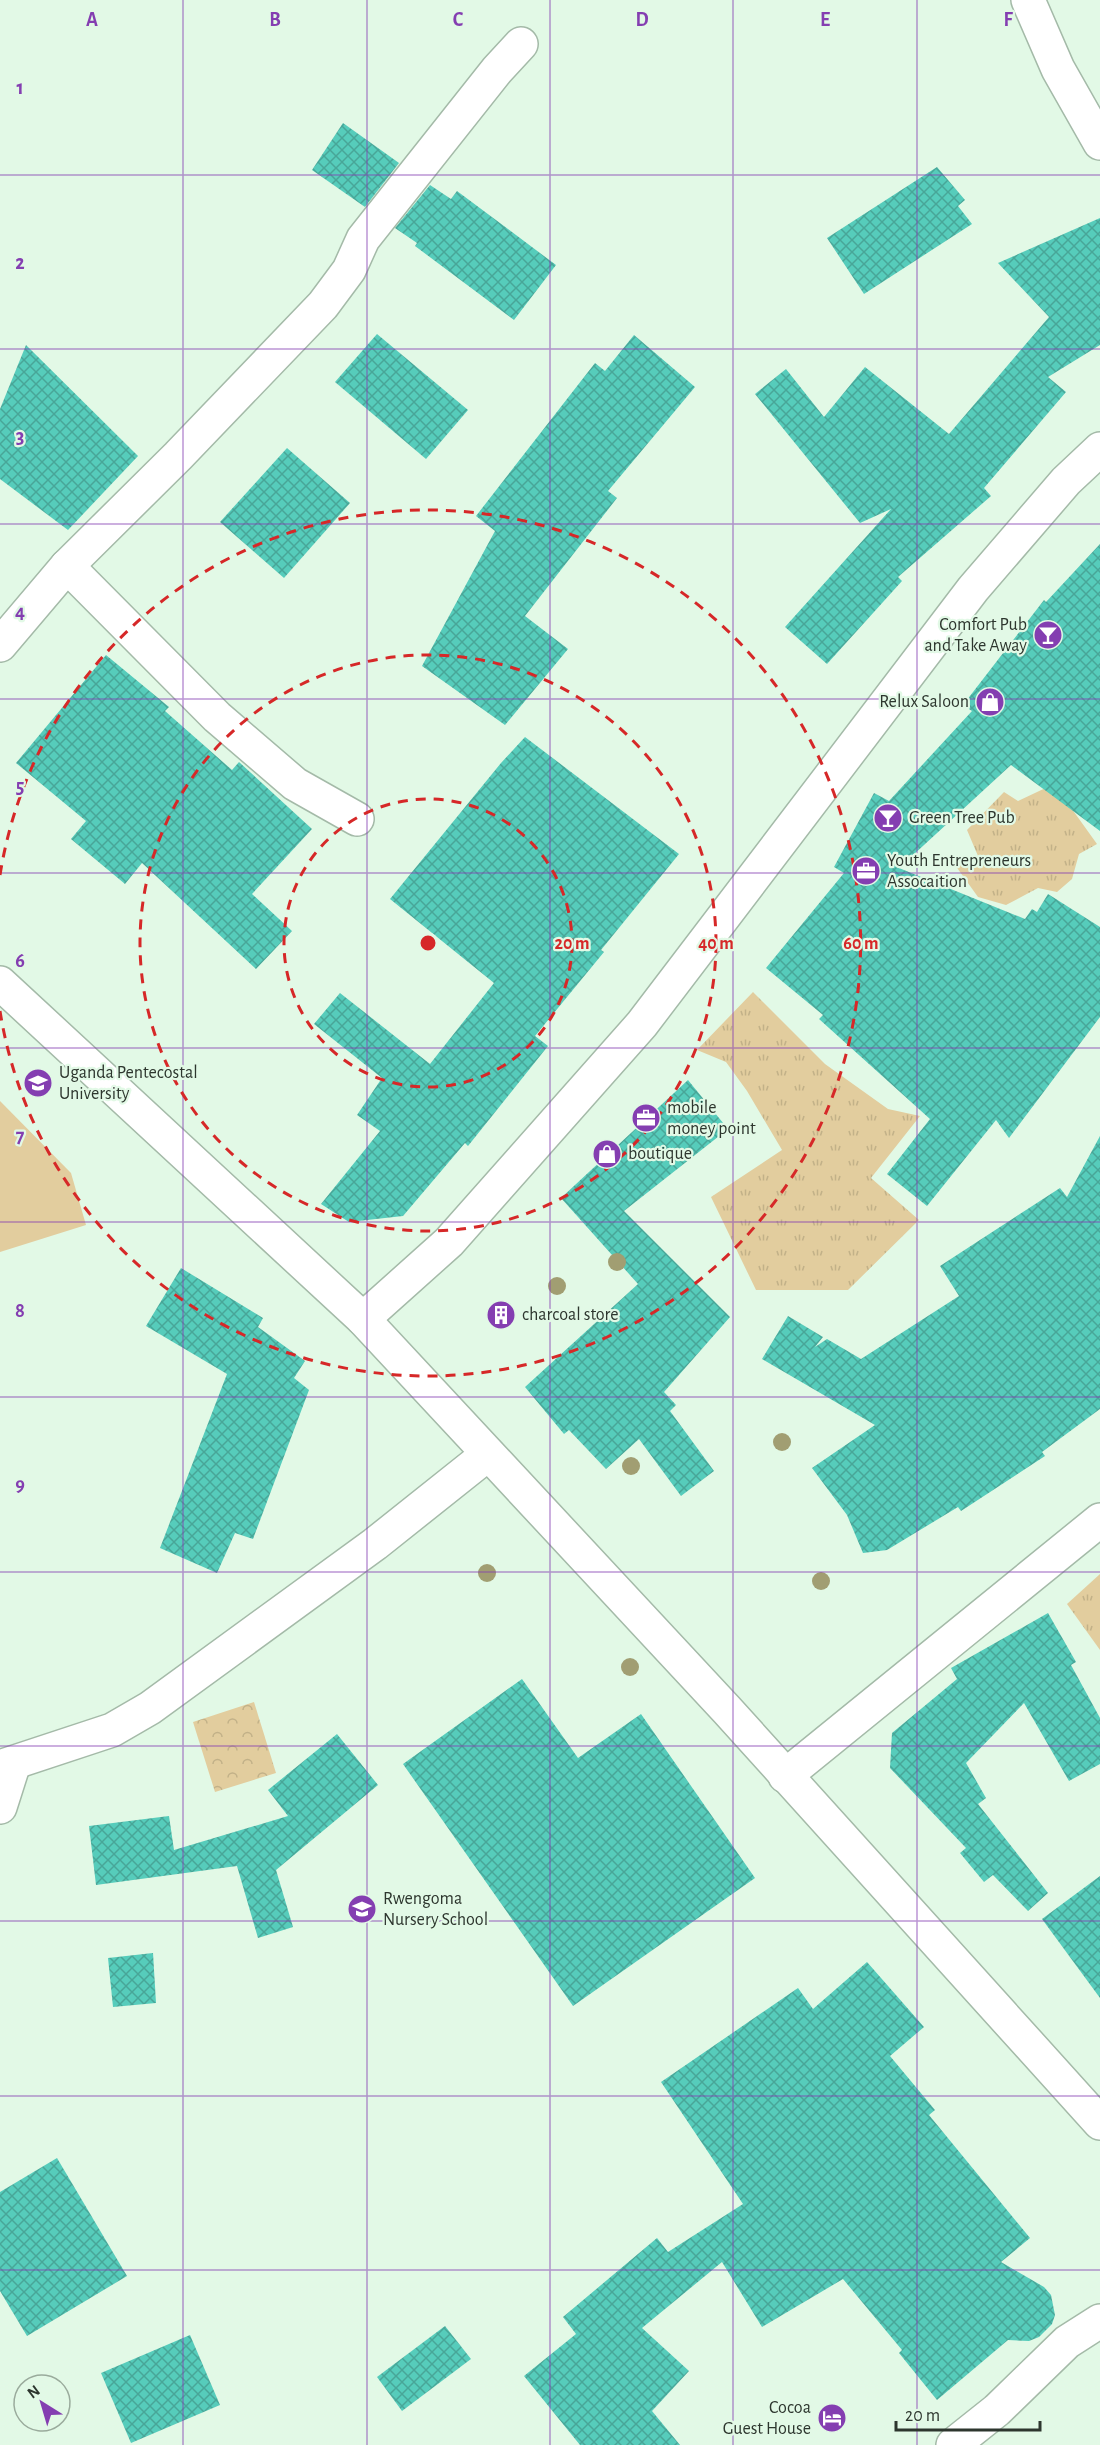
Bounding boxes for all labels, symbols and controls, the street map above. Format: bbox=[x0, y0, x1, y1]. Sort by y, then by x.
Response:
text: A bbox=[86, 10, 98, 30]
text: B bbox=[269, 10, 281, 30]
text: C bbox=[453, 10, 464, 30]
text: D bbox=[635, 10, 649, 30]
text: E bbox=[820, 10, 830, 30]
text: F bbox=[1003, 10, 1013, 30]
text: 1 bbox=[16, 78, 24, 98]
text: 2 bbox=[15, 253, 25, 273]
text: 3 bbox=[16, 427, 24, 447]
text: 4 bbox=[15, 602, 25, 622]
place label: Comfort Pub and Take Away bbox=[924, 616, 1027, 655]
bar icon: Comfort Pub and Take Away bbox=[1032, 619, 1064, 651]
shop icon: Relux Saloon bbox=[974, 686, 1006, 718]
place label: Relux Saloon bbox=[879, 693, 969, 711]
text: 5 bbox=[16, 777, 24, 797]
bar icon: Green Tree Pub bbox=[872, 802, 904, 834]
place label: Green Tree Pub bbox=[909, 809, 1015, 827]
place label: Youth Entrepreneurs Assocaition bbox=[887, 852, 1031, 891]
office icon: Youth Entrepreneurs Assocaition bbox=[850, 855, 882, 887]
centre of rings bbox=[418, 933, 438, 953]
text: 20 m bbox=[554, 935, 590, 953]
text: 40 m bbox=[698, 935, 734, 953]
text: 60 m bbox=[843, 935, 879, 953]
text: 6 bbox=[15, 951, 25, 971]
place label: Uganda Pentecostal University bbox=[59, 1064, 198, 1103]
school or university icon: Uganda Pentecostal University bbox=[22, 1067, 54, 1099]
place label: mobile money point bbox=[667, 1099, 756, 1138]
office icon: mobile money point bbox=[630, 1102, 662, 1134]
text: 7 bbox=[16, 1126, 25, 1146]
shop icon: boutique bbox=[591, 1138, 623, 1170]
place label: boutique bbox=[628, 1145, 692, 1163]
building icon: charcoal store bbox=[485, 1299, 517, 1331]
text: 8 bbox=[15, 1301, 25, 1321]
place label: charcoal store bbox=[522, 1306, 619, 1324]
text: 9 bbox=[15, 1475, 25, 1495]
place label: Rwengoma Nursery School bbox=[383, 1890, 488, 1929]
school or university icon: Rwengoma Nursery School bbox=[346, 1893, 378, 1925]
north arrow bbox=[12, 2373, 72, 2433]
text: N bbox=[24, 2382, 43, 2402]
scale bar bbox=[896, 2394, 1040, 2432]
place label: Cocoa Guest House bbox=[723, 2399, 811, 2438]
hotel icon: Cocoa Guest House bbox=[816, 2402, 848, 2434]
text: 20 m bbox=[905, 2407, 940, 2425]

